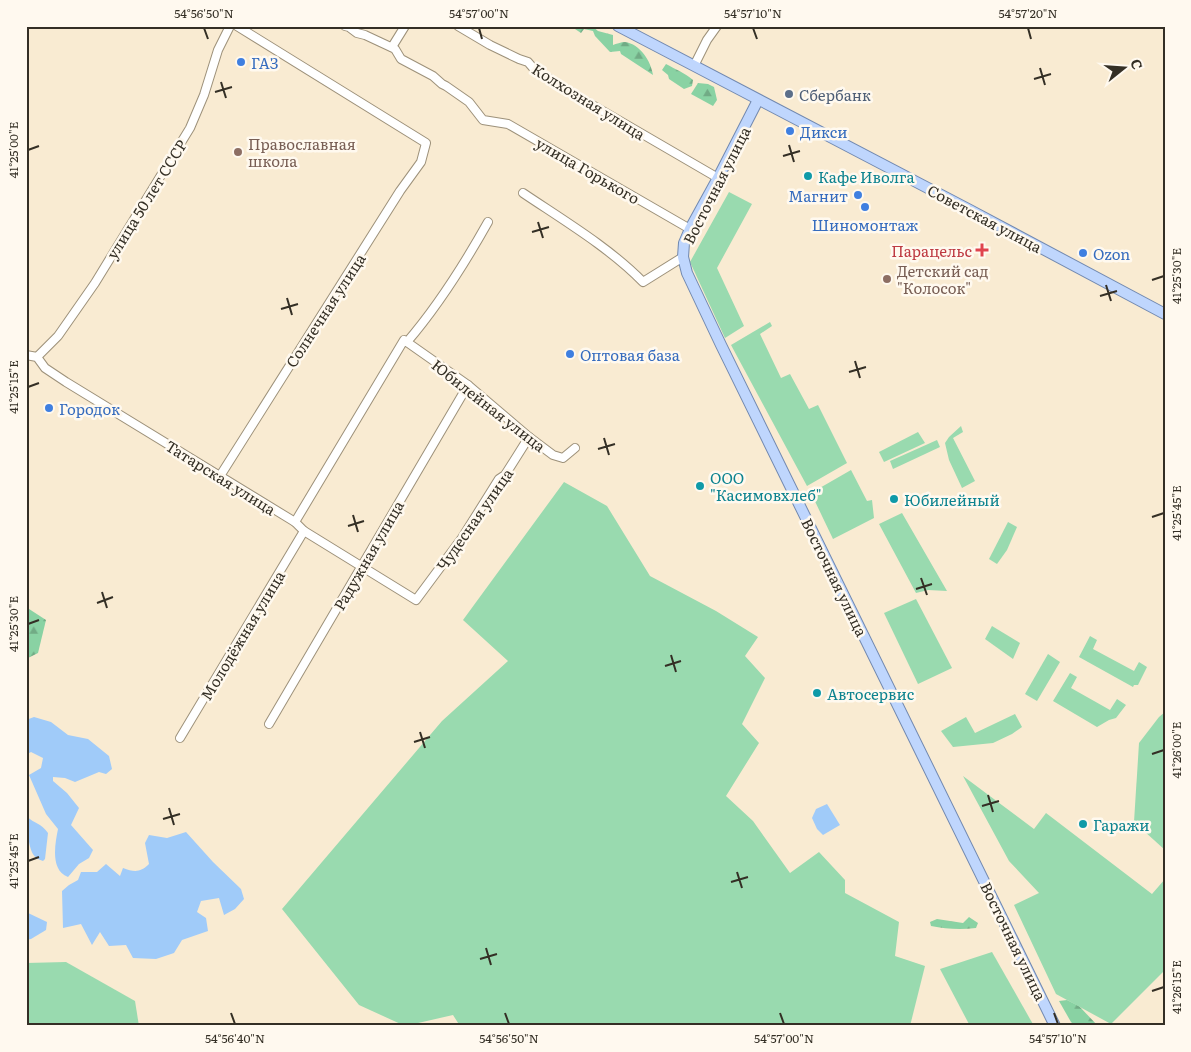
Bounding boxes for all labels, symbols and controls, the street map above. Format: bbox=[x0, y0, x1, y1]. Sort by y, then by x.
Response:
text: 54°56'50"N bbox=[174, 4, 234, 22]
text: 54°57'00"N bbox=[449, 4, 509, 22]
text: 54°57'10"N bbox=[724, 4, 782, 22]
text: 54°57'20"N bbox=[998, 4, 1058, 22]
north arrow bbox=[1098, 42, 1148, 92]
place label: ГАЗ bbox=[251, 51, 278, 74]
marker: ГАЗ bbox=[235, 56, 247, 68]
text: С bbox=[1126, 56, 1148, 72]
street label: Колхозная улица bbox=[528, 57, 651, 146]
place label: Сбербанк bbox=[799, 83, 871, 106]
marker: Сбербанк bbox=[783, 88, 795, 100]
place label: Дикси bbox=[800, 120, 848, 143]
text: 41°25'00"E bbox=[4, 121, 22, 178]
street label: Восточная улица bbox=[676, 121, 756, 248]
marker: Дикси bbox=[784, 125, 796, 137]
street label: улица Горького bbox=[532, 131, 645, 209]
place label: Православная школа bbox=[248, 132, 356, 172]
street label: улица 50 лет СССР bbox=[100, 135, 192, 263]
marker: Православная школа bbox=[232, 146, 244, 158]
place label: Кафе Иволга bbox=[818, 165, 915, 188]
marker: Кафе Иволга bbox=[802, 170, 814, 182]
street label: Советская улица bbox=[924, 178, 1047, 258]
place label: Магнит bbox=[788, 184, 848, 207]
marker: Магнит bbox=[852, 189, 864, 201]
marker: Шиномонтаж bbox=[859, 201, 871, 213]
place label: Шиномонтаж bbox=[812, 213, 919, 236]
place label: Парацельс bbox=[891, 239, 973, 262]
place label: Ozon bbox=[1093, 242, 1130, 265]
marker: Парацельс bbox=[976, 244, 988, 256]
marker: Ozon bbox=[1077, 247, 1089, 259]
street label: Солнечная улица bbox=[279, 248, 371, 372]
text: 41°25'30"E bbox=[1167, 248, 1185, 304]
place label: Детский сад "Колосок" bbox=[897, 259, 989, 299]
marker: Детский сад "Колосок" bbox=[881, 273, 893, 285]
place label: Оптовая база bbox=[580, 343, 681, 366]
marker: Оптовая база bbox=[564, 348, 576, 360]
street label: Юбилейная улица bbox=[427, 353, 552, 457]
text: 41°25'15"E bbox=[4, 360, 22, 414]
place label: Городок bbox=[59, 397, 120, 420]
marker: Городок bbox=[43, 402, 55, 414]
street label: Татарская улица bbox=[161, 434, 282, 521]
street label: Чудесная улица bbox=[430, 462, 518, 575]
place label: ООО "Касимовхлеб" bbox=[710, 466, 822, 506]
marker: ООО "Касимовхлеб" bbox=[694, 480, 706, 492]
text: 41°25'45"E bbox=[1167, 485, 1185, 541]
place label: Юбилейный bbox=[904, 488, 1000, 511]
marker: Юбилейный bbox=[888, 493, 900, 505]
street label: Радужная улица bbox=[327, 495, 409, 614]
street label: Восточная улица bbox=[796, 514, 874, 641]
street label: Молодёжная улица bbox=[194, 565, 290, 704]
text: 41°25'30"E bbox=[4, 596, 22, 652]
place label: Автосервис bbox=[827, 682, 915, 705]
marker: Автосервис bbox=[811, 687, 823, 699]
text: 41°26'00"E bbox=[1167, 721, 1185, 778]
place label: Гаражи bbox=[1093, 813, 1150, 836]
marker: Гаражи bbox=[1077, 818, 1089, 830]
text: 41°25'45"E bbox=[4, 833, 22, 889]
street label: Восточная улица bbox=[975, 878, 1053, 1005]
text: 41°26'15"E bbox=[1167, 960, 1185, 1014]
text: 54°56'40"N bbox=[205, 1029, 265, 1047]
text: 54°56'50"N bbox=[479, 1029, 539, 1047]
text: 54°57'00"N bbox=[754, 1029, 814, 1047]
text: 54°57'10"N bbox=[1029, 1029, 1087, 1047]

